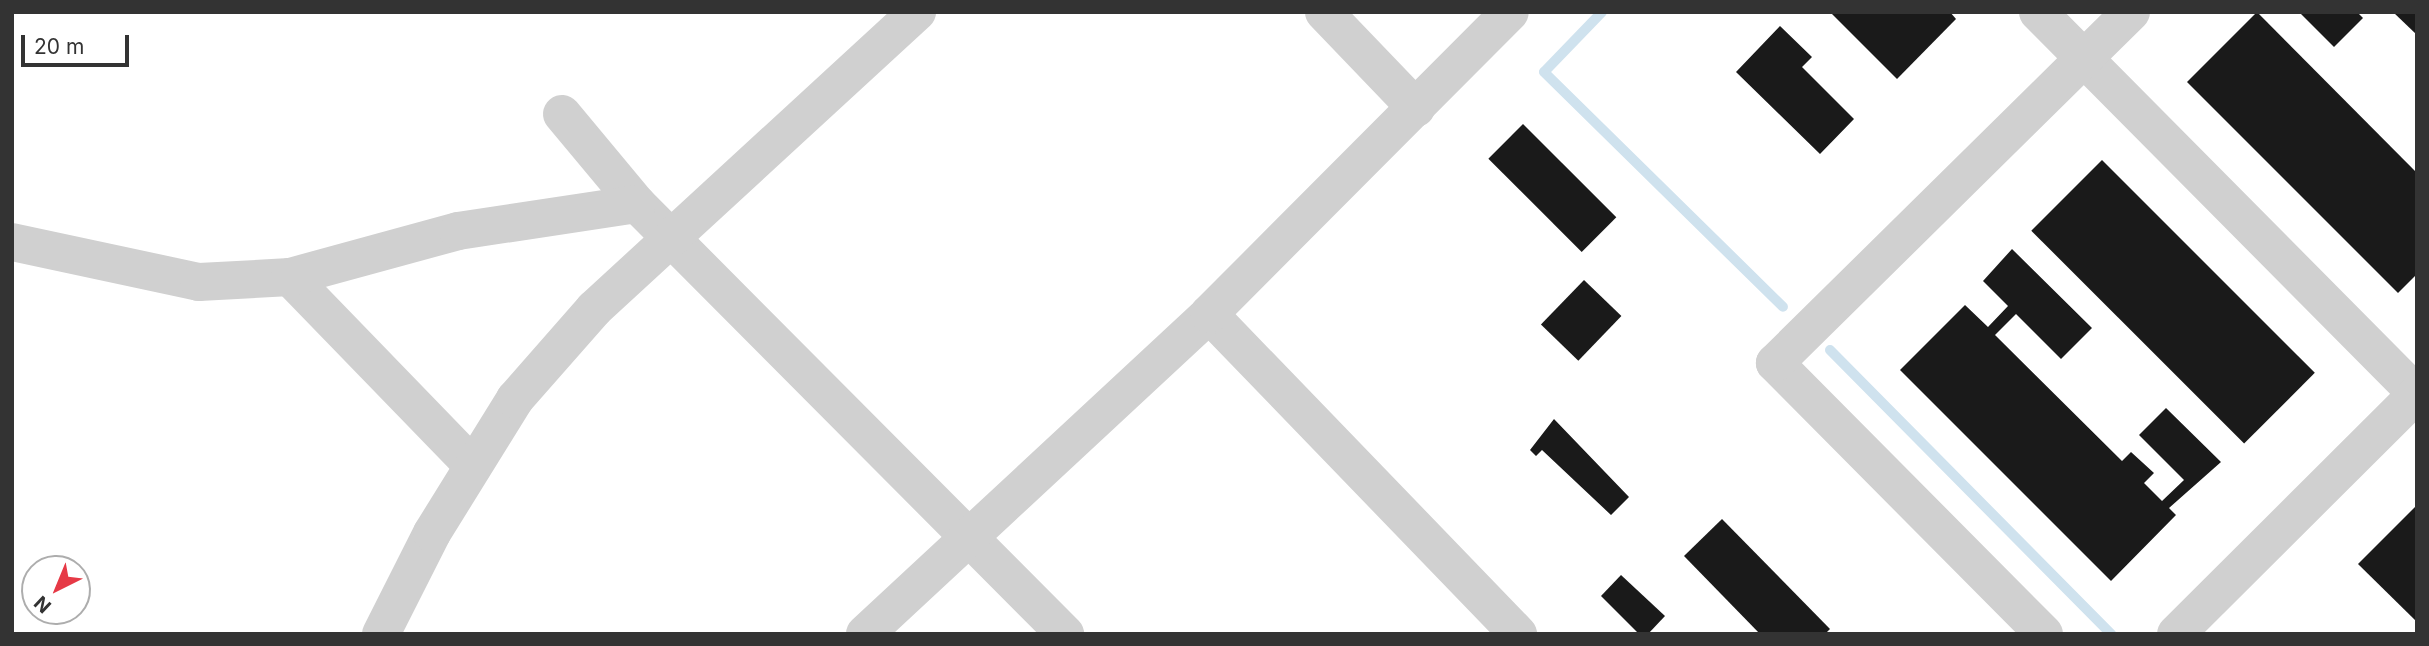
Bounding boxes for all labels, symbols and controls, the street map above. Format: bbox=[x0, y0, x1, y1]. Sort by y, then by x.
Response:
scale bar bbox=[24, 21, 133, 65]
text: 20 m bbox=[34, 34, 84, 59]
north arrow bbox=[21, 555, 91, 625]
text: N bbox=[30, 591, 56, 618]

